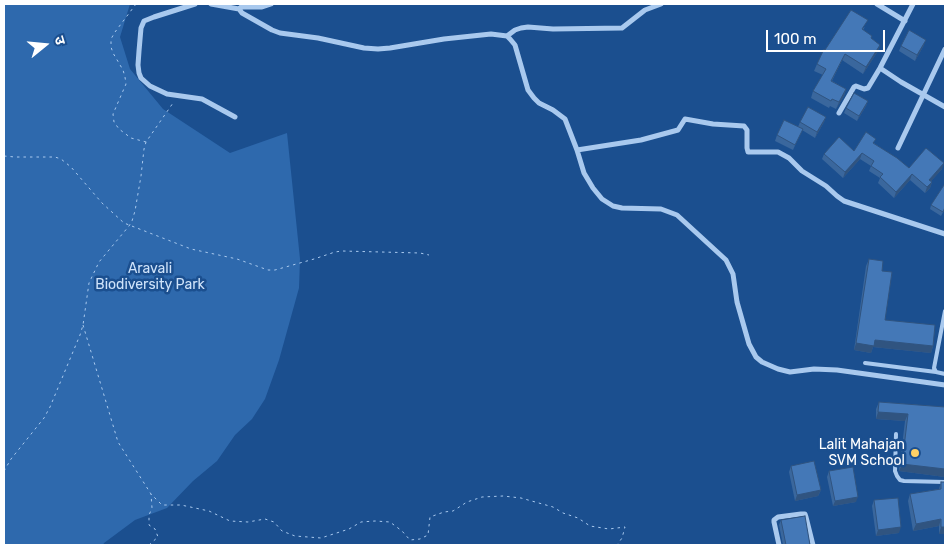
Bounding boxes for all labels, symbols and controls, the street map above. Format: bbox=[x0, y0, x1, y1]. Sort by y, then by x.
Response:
north arrow bbox=[20, 20, 70, 70]
scale bar bbox=[769, 20, 888, 52]
text: 100 m bbox=[774, 30, 816, 48]
text: उ bbox=[50, 34, 69, 47]
park label: Aravali Biodiversity Park bbox=[95, 261, 205, 294]
place label: Lalit Mahajan SVM School bbox=[819, 437, 905, 470]
marker: Lalit Mahajan SVM School bbox=[909, 447, 921, 459]

